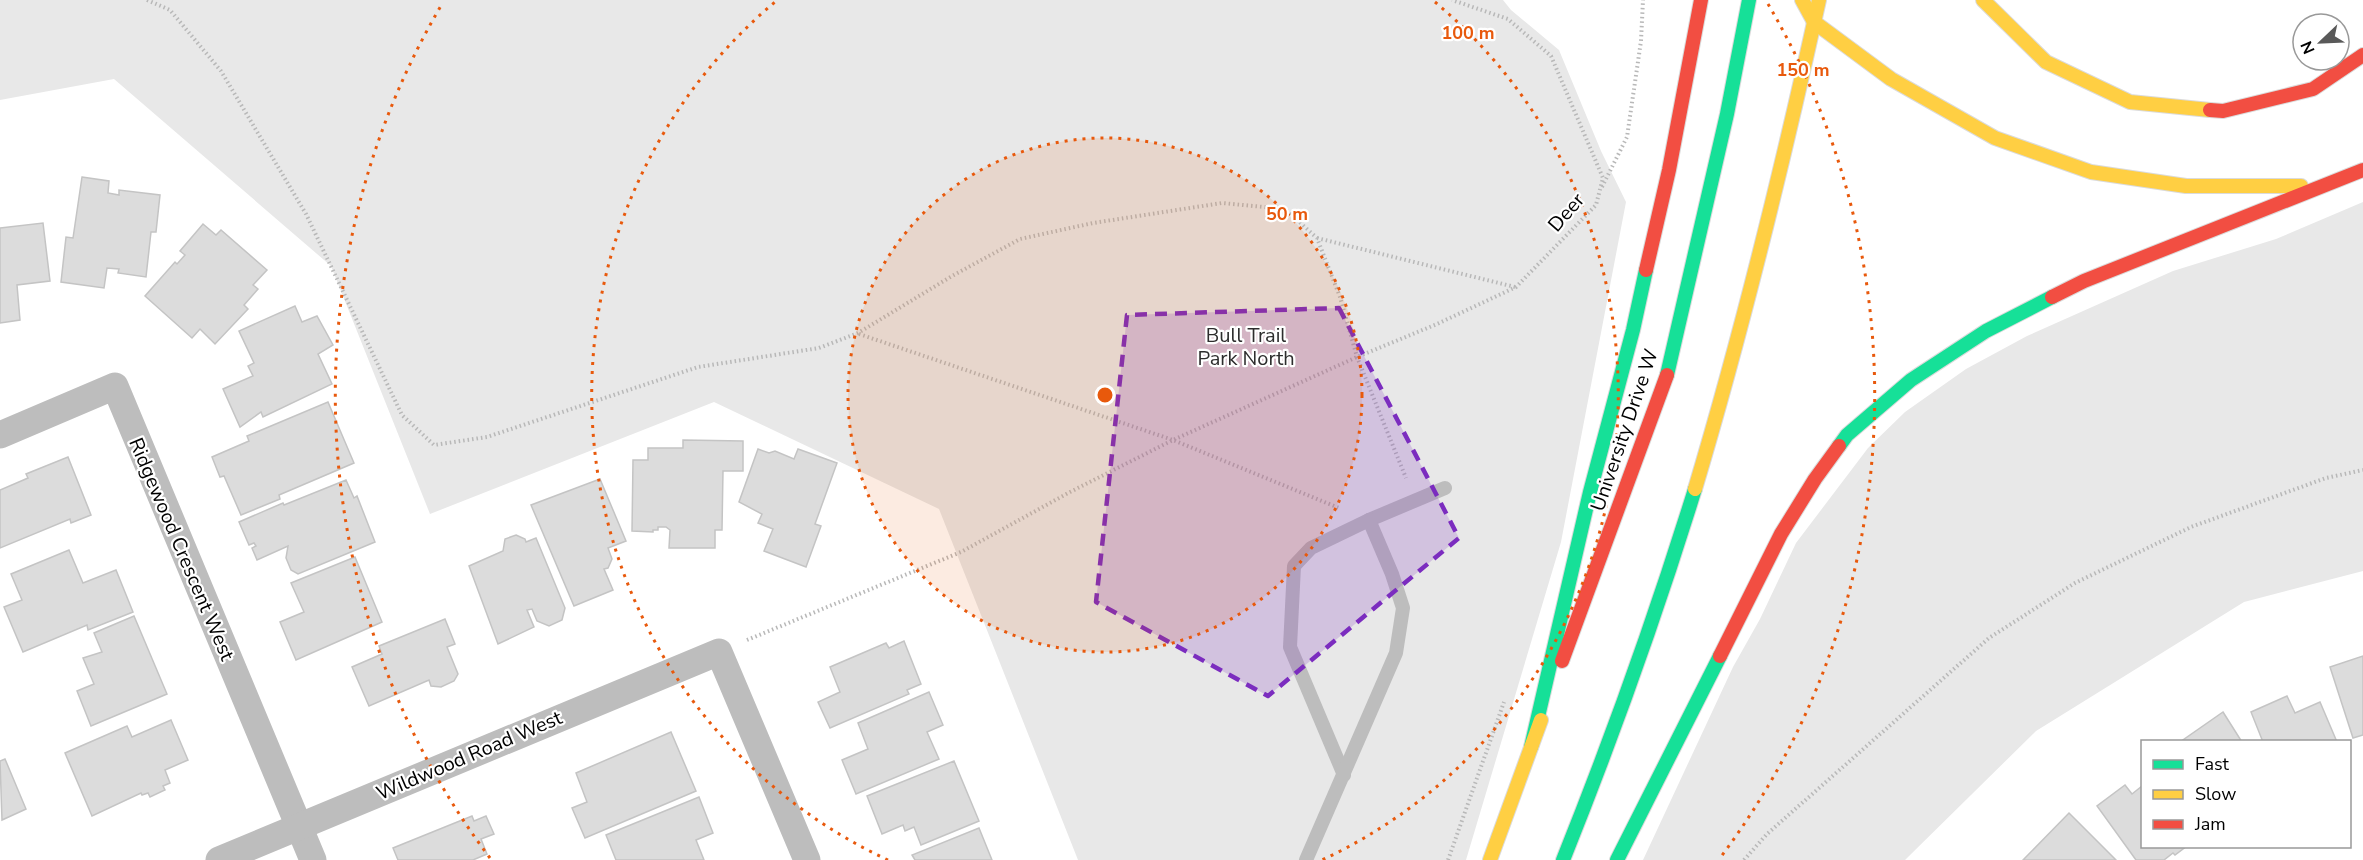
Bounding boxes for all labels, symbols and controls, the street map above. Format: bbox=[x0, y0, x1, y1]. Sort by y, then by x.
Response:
north arrow bbox=[2291, 12, 2351, 72]
text: 100 m bbox=[1441, 21, 1495, 45]
text: N bbox=[2296, 38, 2321, 57]
text: 150 m bbox=[1776, 58, 1830, 82]
street label: Deer bbox=[1542, 187, 1591, 238]
text: 50 m bbox=[1266, 202, 1308, 226]
park label: Bull Trail Park North bbox=[1197, 322, 1295, 372]
street label: University Drive W bbox=[1584, 345, 1665, 515]
centre of rings bbox=[1095, 385, 1115, 405]
street label: Ridgewood Crescent West bbox=[122, 434, 241, 666]
street label: Wildwood Road West bbox=[372, 704, 567, 807]
legend bbox=[2141, 740, 2351, 848]
text: Fast bbox=[2195, 752, 2230, 776]
text: Slow bbox=[2195, 782, 2236, 806]
text: Jam bbox=[2194, 812, 2226, 836]

